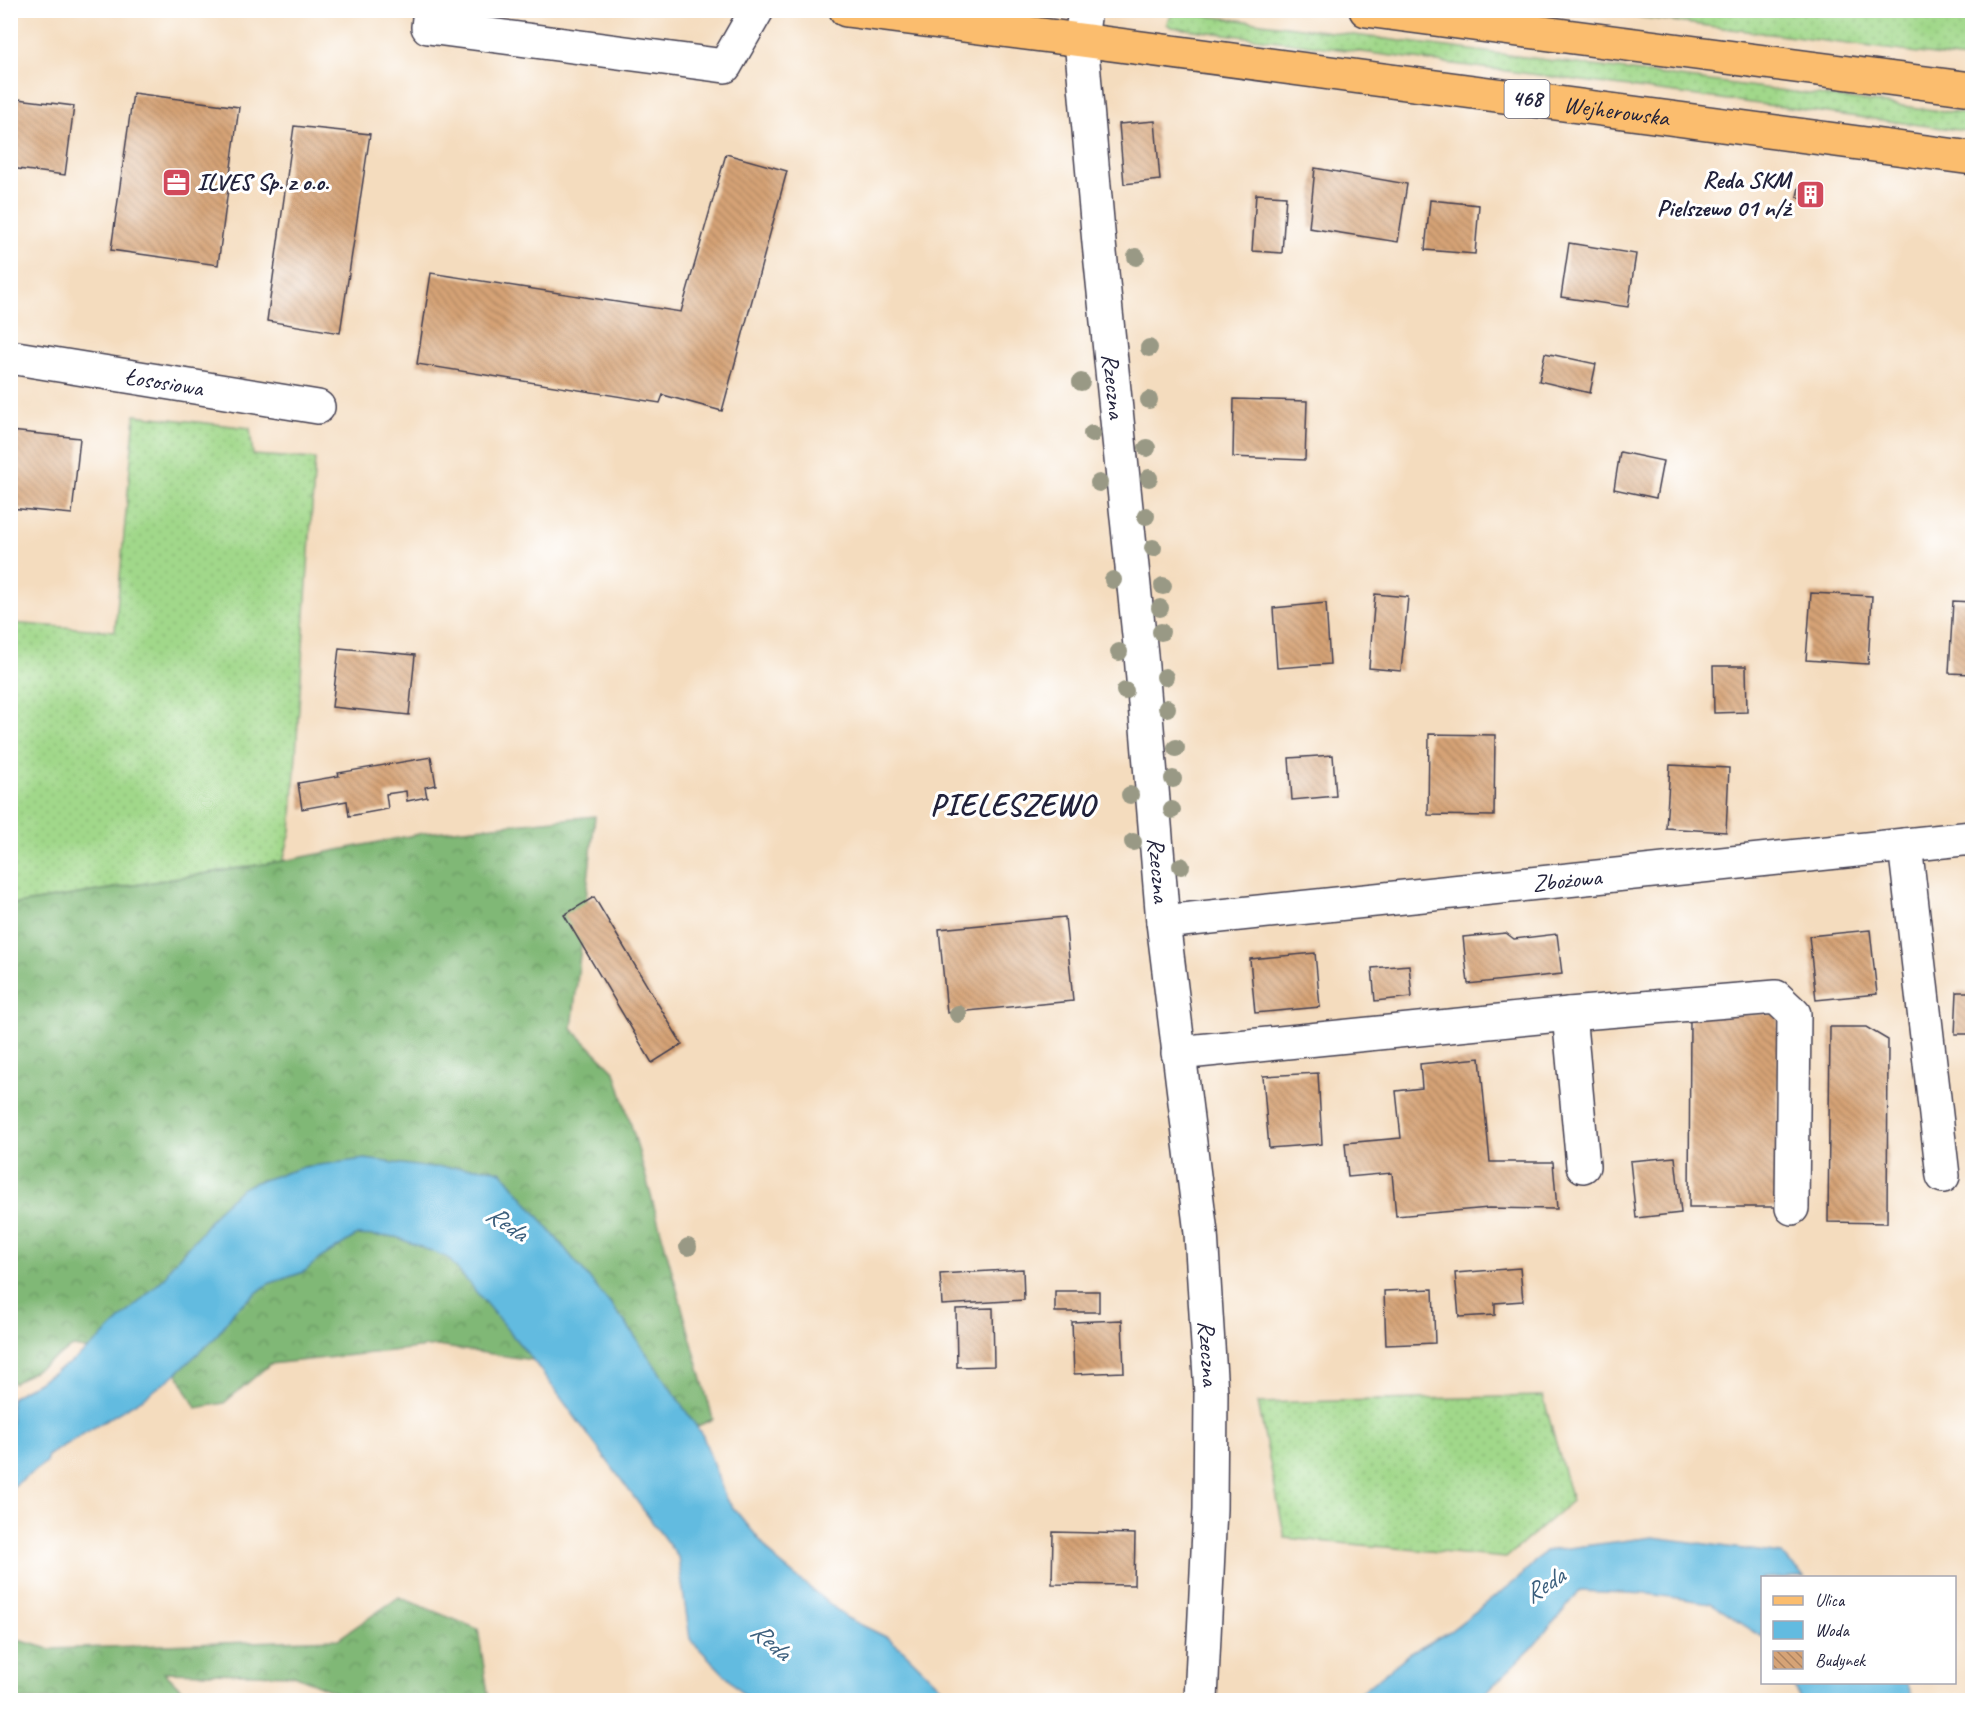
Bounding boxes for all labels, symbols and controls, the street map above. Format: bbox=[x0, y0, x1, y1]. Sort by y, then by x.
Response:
road number: 468 bbox=[1504, 80, 1550, 118]
street label: Wejherowska bbox=[1562, 89, 1672, 133]
place label: Reda SKM Pielszewo 01 n/ż bbox=[1657, 165, 1794, 223]
office icon: ILVES Sp. z o.o. bbox=[160, 166, 192, 198]
place label: ILVES Sp. z o.o. bbox=[197, 167, 330, 197]
building icon: Reda SKM Pielszewo 01 n/ż bbox=[1795, 178, 1827, 210]
street label: Rzeczna bbox=[1095, 352, 1132, 422]
street label: Łososiowa bbox=[123, 361, 207, 403]
district label: PIELESZEWO bbox=[930, 786, 1098, 824]
street label: Rzeczna bbox=[1141, 836, 1176, 905]
street label: Zbożowa bbox=[1531, 861, 1604, 899]
water label: Reda bbox=[480, 1197, 536, 1250]
street label: Rzeczna bbox=[1192, 1320, 1226, 1388]
water label: Reda bbox=[1517, 1558, 1573, 1610]
legend bbox=[1761, 1576, 1956, 1684]
text: Ulica bbox=[1815, 1589, 1846, 1611]
water label: Reda bbox=[744, 1615, 800, 1669]
text: Woda bbox=[1815, 1619, 1850, 1641]
text: Budynek bbox=[1815, 1649, 1866, 1671]

